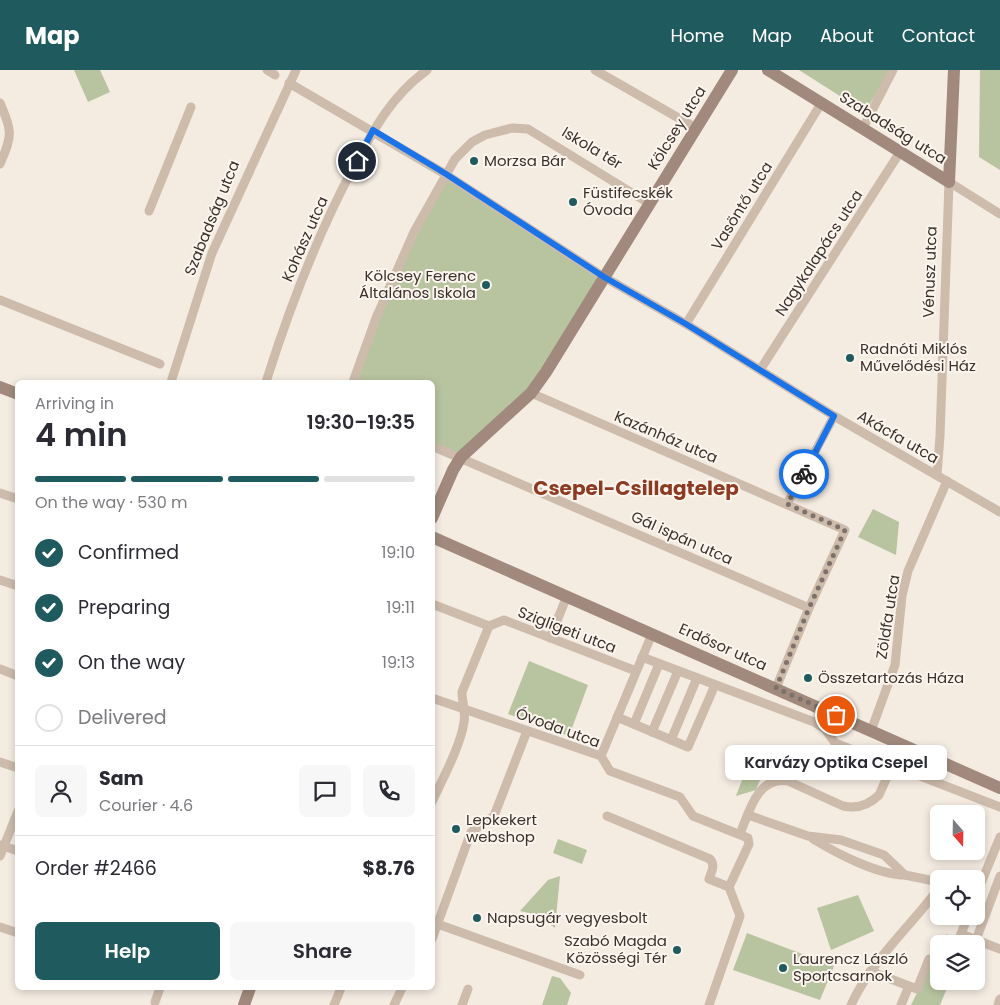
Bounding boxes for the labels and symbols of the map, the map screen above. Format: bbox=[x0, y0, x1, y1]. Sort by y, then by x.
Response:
street label: Kölcsey utca bbox=[642, 82, 711, 174]
street label: Szabadság utca bbox=[836, 86, 951, 169]
street label: Iskola tér bbox=[558, 121, 627, 174]
pin bbox=[336, 140, 378, 182]
place label: Morzsa Bár bbox=[484, 150, 566, 171]
marker: Morzsa Bár bbox=[468, 155, 480, 167]
street label: Szabadság utca bbox=[179, 157, 244, 279]
street label: Vasöntő utca bbox=[706, 157, 777, 254]
place label: Füstifecskék Óvoda bbox=[583, 182, 673, 220]
street label: Nagykalapács utca bbox=[770, 186, 867, 320]
street label: Kohász utca bbox=[276, 193, 333, 285]
marker: Füstifecskék Óvoda bbox=[567, 196, 579, 208]
street label: Vénusz utca bbox=[917, 226, 942, 318]
place label: Kölcsey Ferenc Általános Iskola bbox=[359, 265, 476, 303]
marker: Kölcsey Ferenc Általános Iskola bbox=[480, 279, 492, 291]
place label: Radnóti Miklós Művelődési Ház bbox=[860, 338, 976, 376]
marker: Radnóti Miklós Művelődési Ház bbox=[844, 352, 856, 364]
street label: Kazánház utca bbox=[611, 405, 721, 468]
street label: Akácfa utca bbox=[854, 405, 943, 468]
courier bbox=[779, 449, 829, 499]
district label: Csepel-Csillagtelep bbox=[533, 474, 739, 502]
street label: Gál ispán utca bbox=[628, 506, 736, 569]
street label: Zöldfa utca bbox=[870, 573, 905, 661]
street label: Szigligeti utca bbox=[515, 601, 619, 658]
street label: Erdősor utca bbox=[676, 618, 771, 675]
place label: Összetartozás Háza bbox=[818, 667, 964, 688]
marker: Összetartozás Háza bbox=[802, 672, 814, 684]
pin bbox=[815, 694, 857, 736]
street label: Óvoda utca bbox=[513, 703, 603, 753]
callout: Karvázy Optika Csepel bbox=[725, 745, 947, 780]
north arrow bbox=[930, 805, 985, 860]
place label: Lepkekert webshop bbox=[466, 809, 537, 847]
marker: Lepkekert webshop bbox=[450, 823, 462, 835]
place label: Napsugár vegyesbolt bbox=[487, 907, 647, 928]
marker: Napsugár vegyesbolt bbox=[471, 912, 483, 924]
place label: Szabó Magda Közösségi Tér bbox=[564, 930, 667, 968]
marker: Szabó Magda Közösségi Tér bbox=[671, 944, 683, 956]
place label: Laurencz László Sportcsarnok bbox=[793, 948, 908, 986]
marker: Laurencz László Sportcsarnok bbox=[777, 962, 789, 974]

